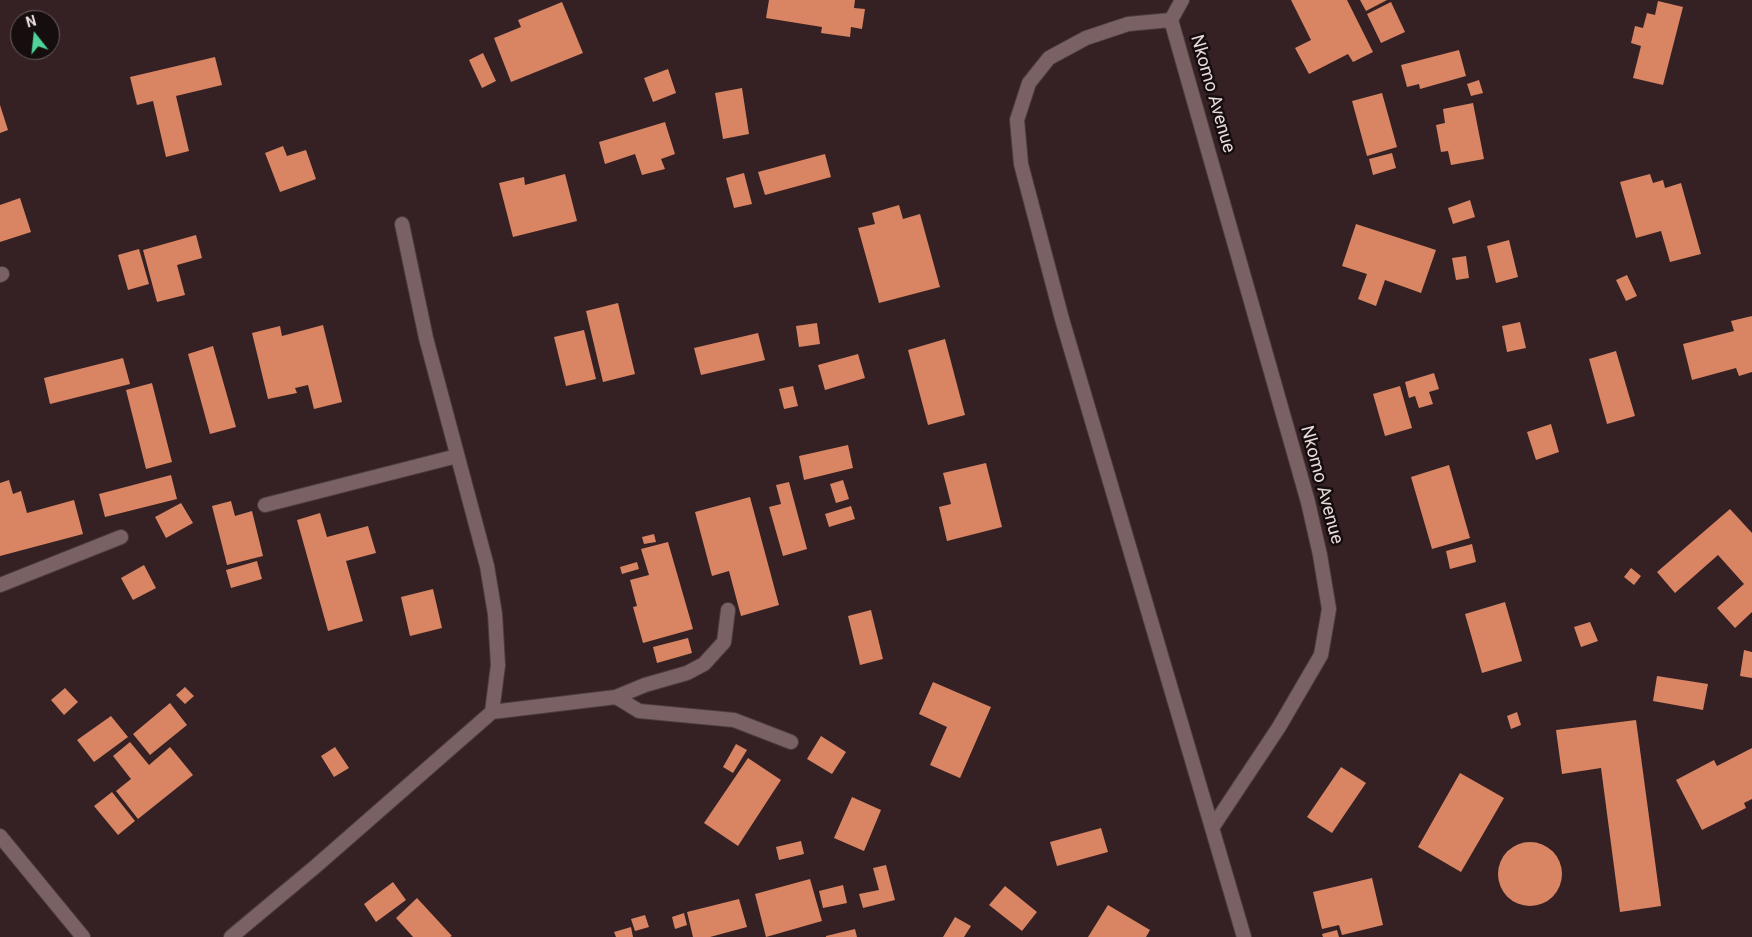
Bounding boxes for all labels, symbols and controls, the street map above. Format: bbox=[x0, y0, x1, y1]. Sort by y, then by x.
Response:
north arrow bbox=[10, 10, 60, 60]
text: N bbox=[24, 12, 38, 31]
street label: Nkomo Avenue bbox=[1185, 33, 1239, 155]
street label: Nkomo Avenue bbox=[1295, 423, 1347, 547]

